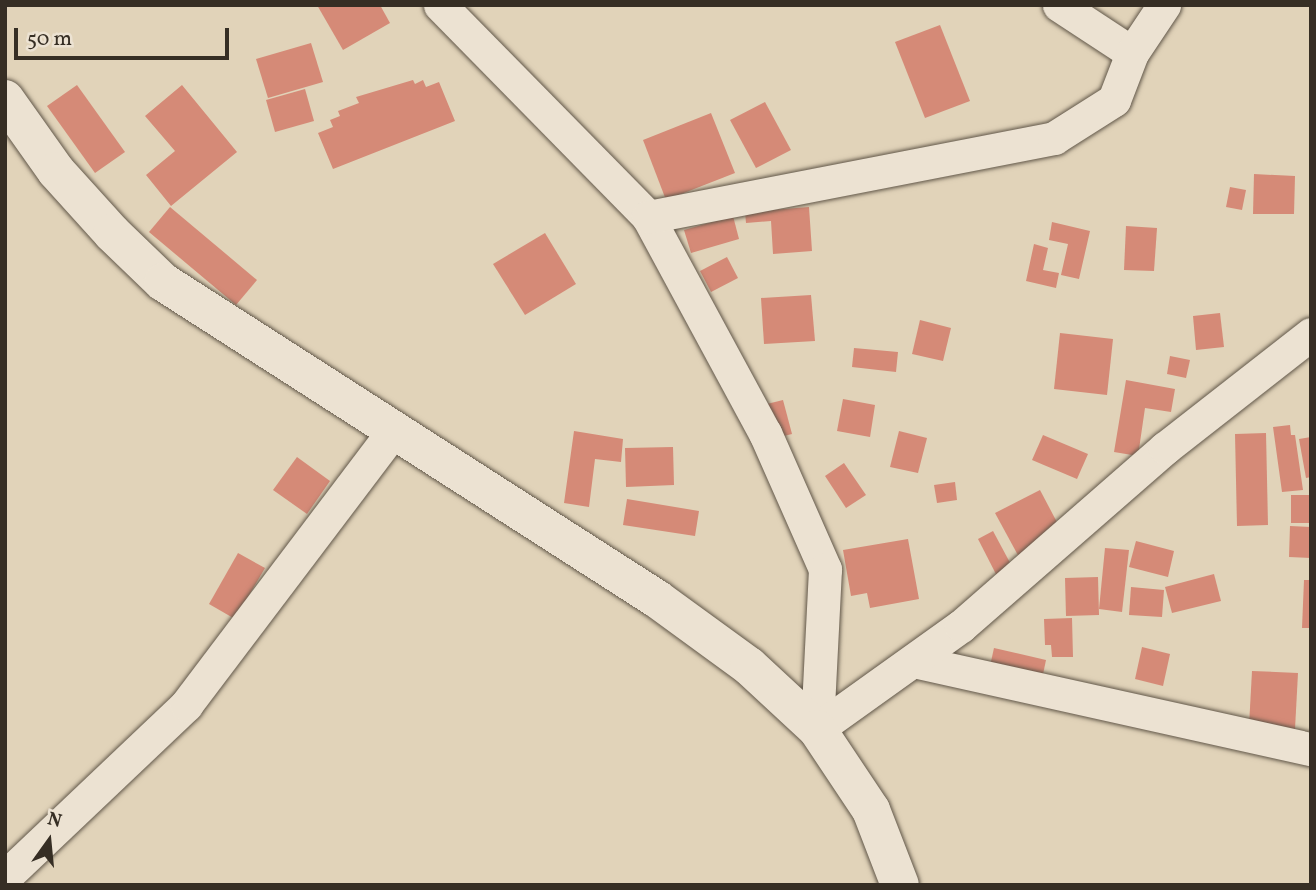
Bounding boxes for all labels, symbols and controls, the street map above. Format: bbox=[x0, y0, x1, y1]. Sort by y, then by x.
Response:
scale bar bbox=[18, 14, 233, 58]
text: 50 m bbox=[27, 25, 72, 54]
north arrow bbox=[14, 806, 84, 876]
text: N bbox=[44, 806, 64, 835]

